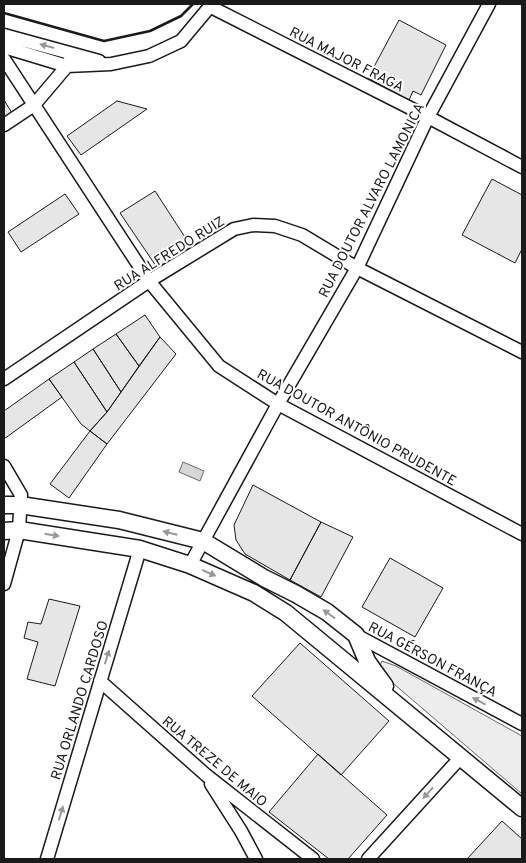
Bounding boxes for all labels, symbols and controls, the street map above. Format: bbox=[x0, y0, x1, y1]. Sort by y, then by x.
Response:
street label: RUA MAJOR FRAGA bbox=[286, 24, 406, 97]
one-way arrow bbox=[39, 42, 54, 50]
street label: RUA DOUTOR ALVARO LAMONICA bbox=[316, 101, 429, 301]
street label: RUA ALFREDO RUIZ bbox=[111, 213, 228, 295]
street label: RUA DOUTOR ANTÔNIO PRUDENTE bbox=[254, 365, 460, 490]
one-way arrow bbox=[162, 529, 177, 537]
one-way arrow bbox=[44, 532, 60, 540]
one-way arrow bbox=[202, 570, 216, 578]
one-way arrow bbox=[322, 609, 336, 619]
street label: RUA GÉRSON FRANÇA bbox=[365, 618, 500, 702]
street label: RUA ORLANDO CARDOSO bbox=[48, 619, 113, 782]
one-way arrow bbox=[104, 649, 112, 664]
one-way arrow bbox=[472, 697, 487, 705]
street label: RUA TREZE DE MAIO bbox=[158, 713, 270, 811]
one-way arrow bbox=[422, 786, 434, 798]
one-way arrow bbox=[57, 805, 65, 820]

